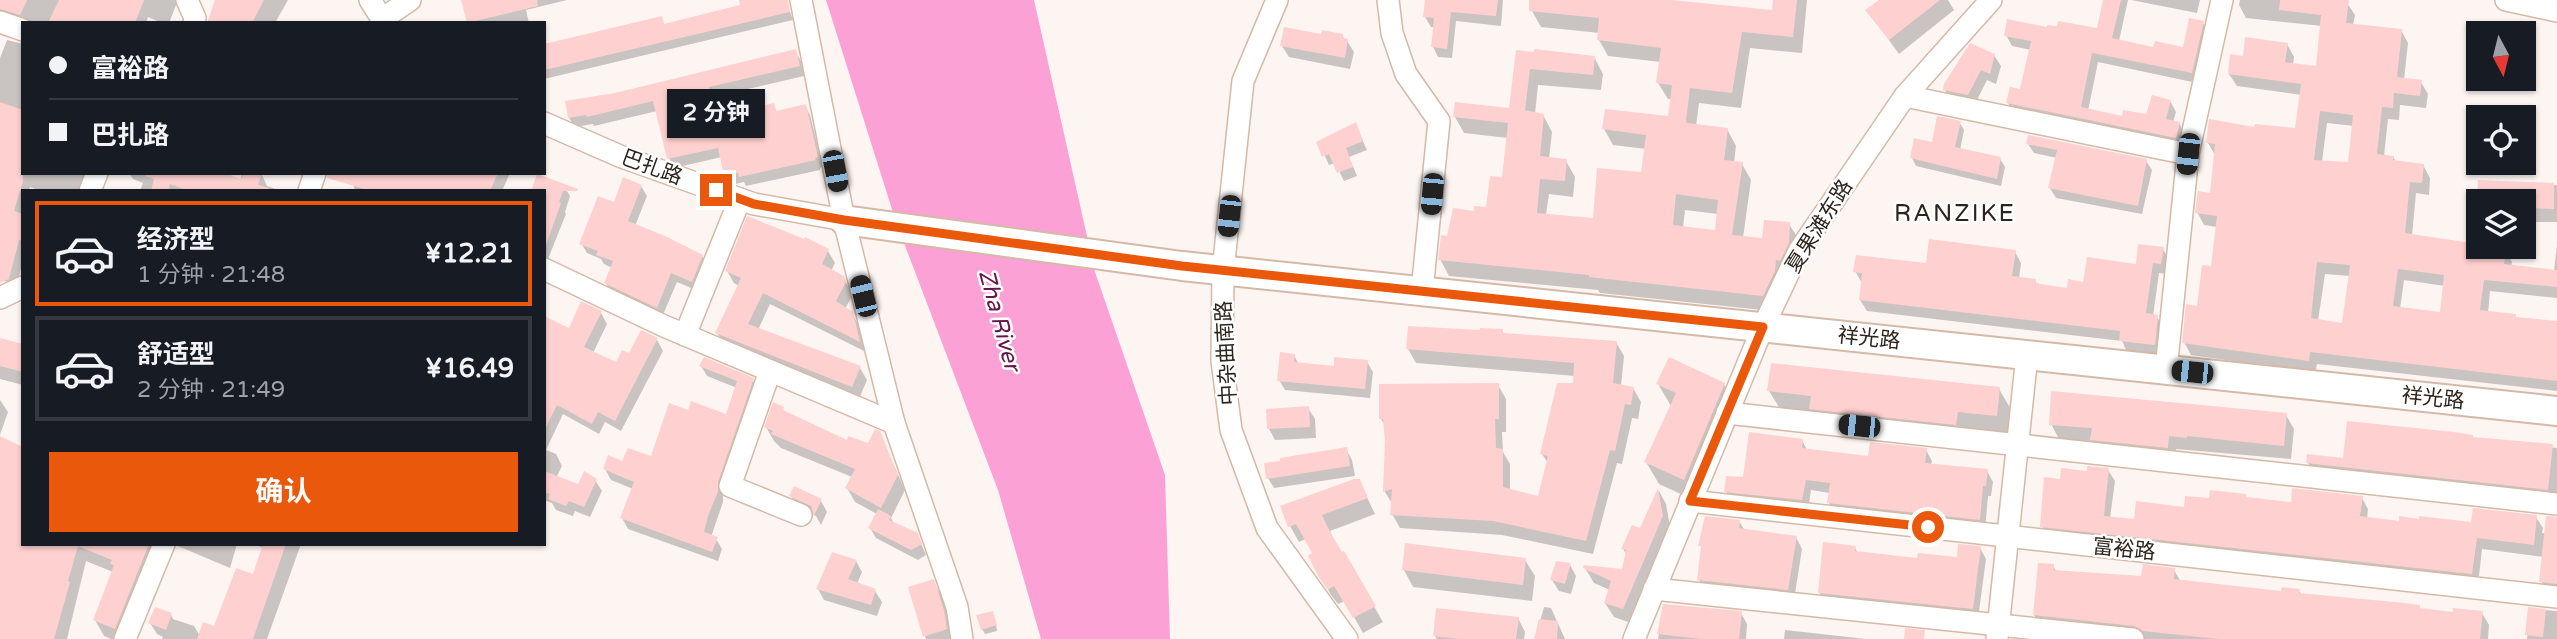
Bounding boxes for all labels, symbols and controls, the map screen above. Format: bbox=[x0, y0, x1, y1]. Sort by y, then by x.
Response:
north arrow bbox=[2466, 21, 2536, 91]
map controls bbox=[2466, 21, 2536, 259]
text: 富裕路 bbox=[91, 53, 169, 84]
callout: 2 分钟 bbox=[667, 88, 765, 138]
text: 2 分钟 bbox=[683, 99, 749, 127]
button: locate bbox=[2466, 105, 2536, 175]
text: 巴扎路 bbox=[91, 120, 169, 151]
car bbox=[2176, 132, 2201, 176]
street label: 巴扎路 bbox=[618, 145, 686, 190]
car bbox=[821, 148, 850, 194]
car bbox=[1420, 172, 1445, 216]
route end bbox=[700, 174, 732, 206]
street label: 夏果滩东路 bbox=[1781, 175, 1858, 277]
button: layers bbox=[2466, 189, 2536, 259]
car bbox=[1217, 194, 1242, 238]
district label: RANZIKE bbox=[1894, 199, 2016, 228]
icon: car bbox=[53, 222, 116, 285]
text: 经济型 bbox=[137, 224, 215, 255]
text: ¥12.21 bbox=[425, 238, 514, 269]
text: 1 分钟 · 21:48 bbox=[137, 261, 285, 289]
water label: Zha River bbox=[972, 267, 1027, 377]
car bbox=[848, 273, 879, 319]
street label: 中杂曲南路 bbox=[1211, 300, 1242, 406]
street label: 祥光路 bbox=[1836, 323, 1902, 354]
icon: car bbox=[53, 337, 116, 400]
text: 舒适型 bbox=[137, 339, 215, 370]
text: ¥16.49 bbox=[425, 353, 514, 384]
car bbox=[2171, 359, 2214, 385]
text: 2 分钟 · 21:49 bbox=[137, 376, 285, 404]
street label: 祥光路 bbox=[2400, 383, 2466, 414]
car bbox=[1838, 413, 1881, 439]
button: 确认 bbox=[49, 452, 518, 532]
route start bbox=[1912, 511, 1944, 543]
street label: 富裕路 bbox=[2091, 534, 2157, 565]

